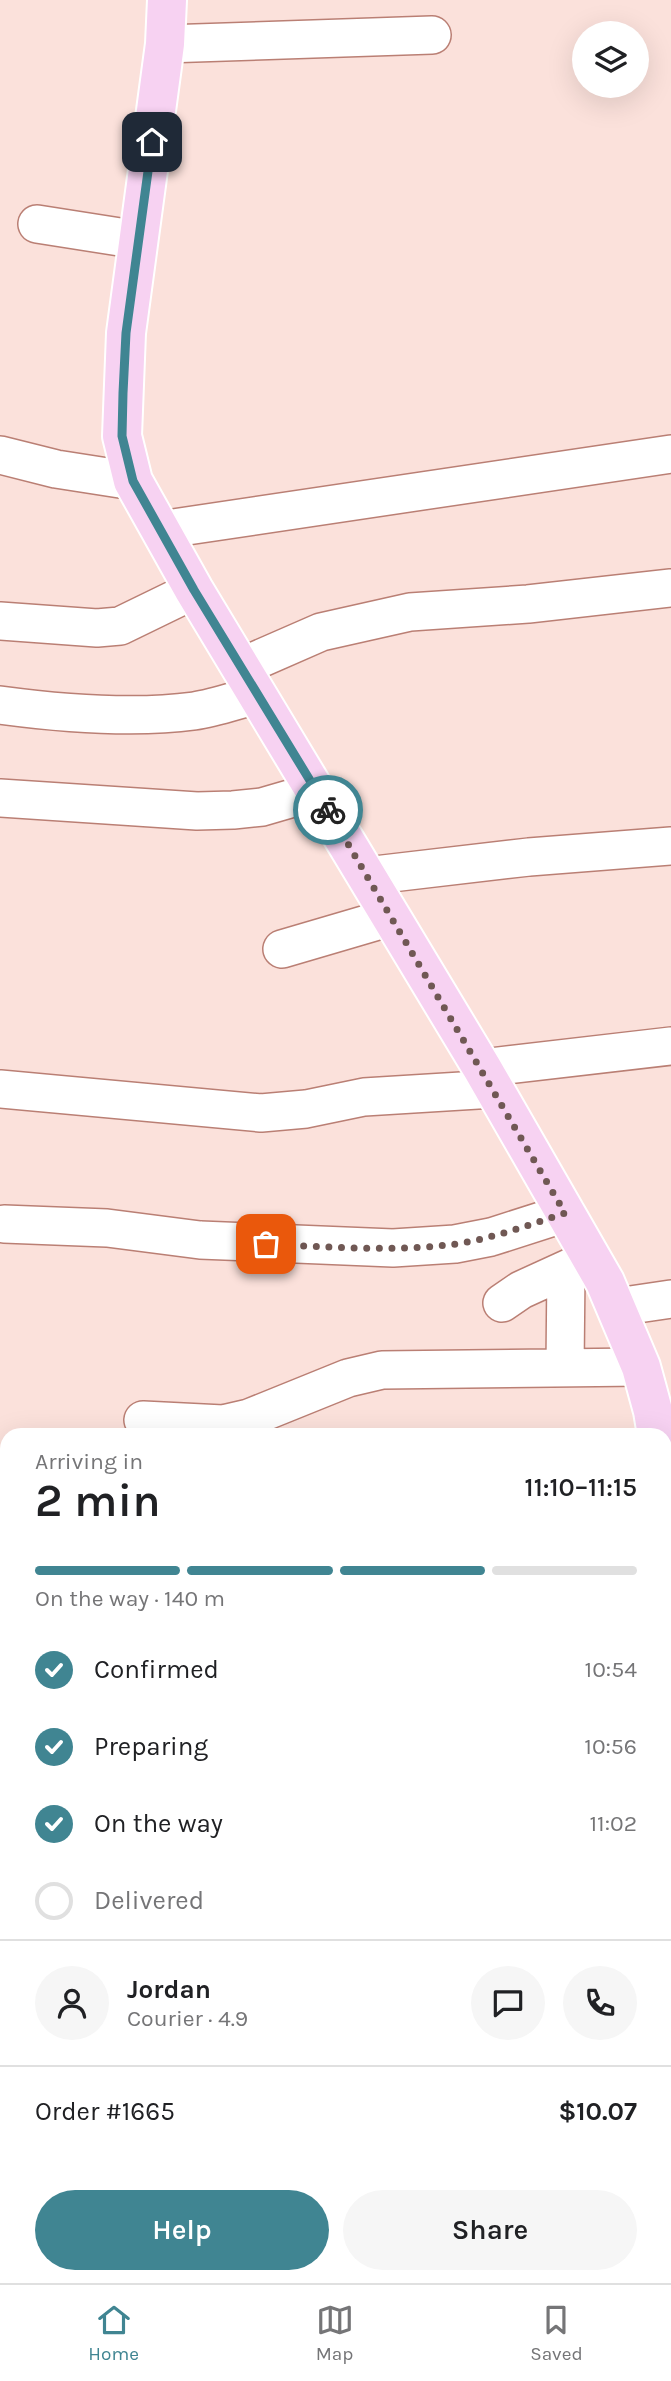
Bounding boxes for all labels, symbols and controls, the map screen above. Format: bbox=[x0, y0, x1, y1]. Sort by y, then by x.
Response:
map controls bbox=[572, 21, 649, 98]
button: layers bbox=[572, 21, 649, 98]
pin bbox=[122, 112, 182, 172]
icon: home bbox=[133, 123, 171, 161]
courier bbox=[293, 775, 363, 845]
icon: bike bbox=[309, 791, 347, 829]
pin bbox=[236, 1214, 296, 1274]
icon: bag bbox=[247, 1225, 285, 1263]
text: Arriving in bbox=[35, 1448, 143, 1475]
text: 11:10–11:15 bbox=[525, 1472, 637, 1503]
text: 2 min bbox=[35, 1474, 161, 1528]
text: On the way · 140 m bbox=[35, 1585, 225, 1612]
icon: check bbox=[35, 1651, 73, 1689]
text: Confirmed bbox=[94, 1654, 219, 1685]
text: 10:54 bbox=[585, 1656, 637, 1683]
icon: check bbox=[35, 1728, 73, 1766]
text: Preparing bbox=[94, 1731, 208, 1762]
text: 10:56 bbox=[584, 1733, 637, 1760]
icon: check bbox=[35, 1805, 73, 1843]
text: On the way bbox=[94, 1808, 223, 1839]
text: 11:02 bbox=[590, 1810, 637, 1837]
text: Delivered bbox=[94, 1885, 204, 1916]
button: person bbox=[35, 1966, 109, 2040]
button: chat bbox=[471, 1966, 545, 2040]
button: phone bbox=[563, 1966, 637, 2040]
text: Jordan bbox=[127, 1974, 211, 2005]
text: Courier · 4.9 bbox=[127, 2005, 248, 2032]
text: Order #1665 bbox=[35, 2096, 175, 2127]
text: $10.07 bbox=[558, 2096, 637, 2127]
button: Help bbox=[35, 2190, 329, 2270]
button: Share bbox=[343, 2190, 637, 2270]
tab: Home bbox=[88, 2301, 139, 2365]
tab: Map bbox=[316, 2301, 354, 2365]
tab: Saved bbox=[530, 2301, 583, 2365]

